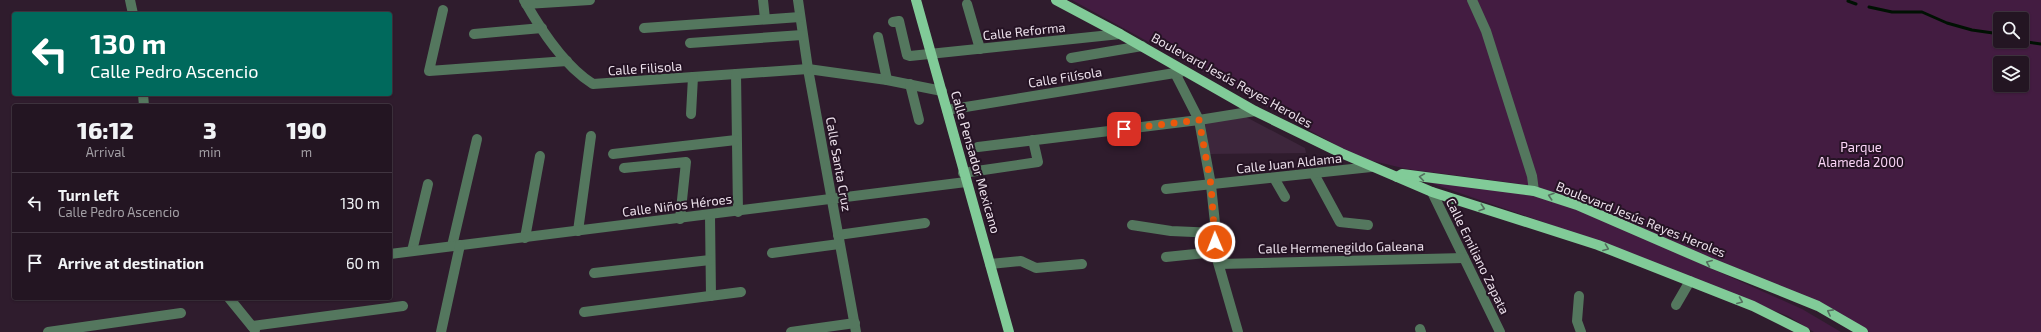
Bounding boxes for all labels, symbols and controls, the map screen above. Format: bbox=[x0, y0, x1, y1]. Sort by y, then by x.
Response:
map controls bbox=[1993, 12, 2029, 92]
button: search bbox=[1993, 12, 2029, 48]
street label: Calle Reforma bbox=[982, 19, 1066, 43]
text: 130 m bbox=[90, 26, 166, 60]
icon: left bbox=[24, 28, 76, 80]
street label: Boulevard Jesús Reyes Heroles bbox=[1149, 29, 1315, 131]
button: layers bbox=[1993, 56, 2029, 92]
street label: Calle Filisola bbox=[607, 57, 683, 79]
text: Calle Pedro Ascencio bbox=[90, 60, 258, 82]
street label: Calle Filísola bbox=[1027, 63, 1103, 91]
street label: Calle Pensador Mexicano bbox=[948, 89, 1004, 235]
pin bbox=[1107, 112, 1141, 146]
text: 16:12 bbox=[77, 115, 134, 144]
text: 3 bbox=[203, 115, 217, 144]
text: 190 bbox=[286, 115, 327, 144]
street label: Calle Santa Cruz bbox=[823, 115, 855, 213]
icon: arrive bbox=[1113, 118, 1135, 140]
park label: Parque Alameda 2000 bbox=[1818, 139, 1904, 170]
text: Arrival bbox=[86, 144, 125, 160]
text: min bbox=[199, 144, 221, 160]
text: m bbox=[301, 144, 312, 160]
street label: Calle Juan Aldama bbox=[1235, 150, 1343, 176]
one-way arrow bbox=[1419, 173, 1426, 182]
street label: Boulevard Jesús Reyes Heroles bbox=[1554, 178, 1728, 260]
text: Turn left bbox=[58, 186, 119, 204]
street label: Calle Niños Héroes bbox=[621, 190, 733, 220]
icon: left bbox=[24, 192, 46, 214]
one-way arrow bbox=[1547, 192, 1554, 201]
text: 130 m bbox=[340, 194, 380, 212]
street label: Calle Emiliano Zapata bbox=[1443, 195, 1513, 317]
one-way arrow bbox=[1478, 203, 1485, 212]
text: Calle Pedro Ascencio bbox=[58, 204, 180, 220]
position arrow bbox=[1194, 221, 1236, 263]
street label: Calle Hermenegildo Galeana bbox=[1258, 238, 1424, 256]
one-way arrow bbox=[1602, 244, 1609, 252]
icon: arrive bbox=[24, 252, 46, 274]
text: Arrive at destination bbox=[58, 254, 204, 272]
text: 60 m bbox=[346, 254, 380, 272]
one-way arrow bbox=[1706, 259, 1713, 267]
one-way arrow bbox=[1735, 296, 1743, 304]
one-way arrow bbox=[1826, 309, 1834, 316]

